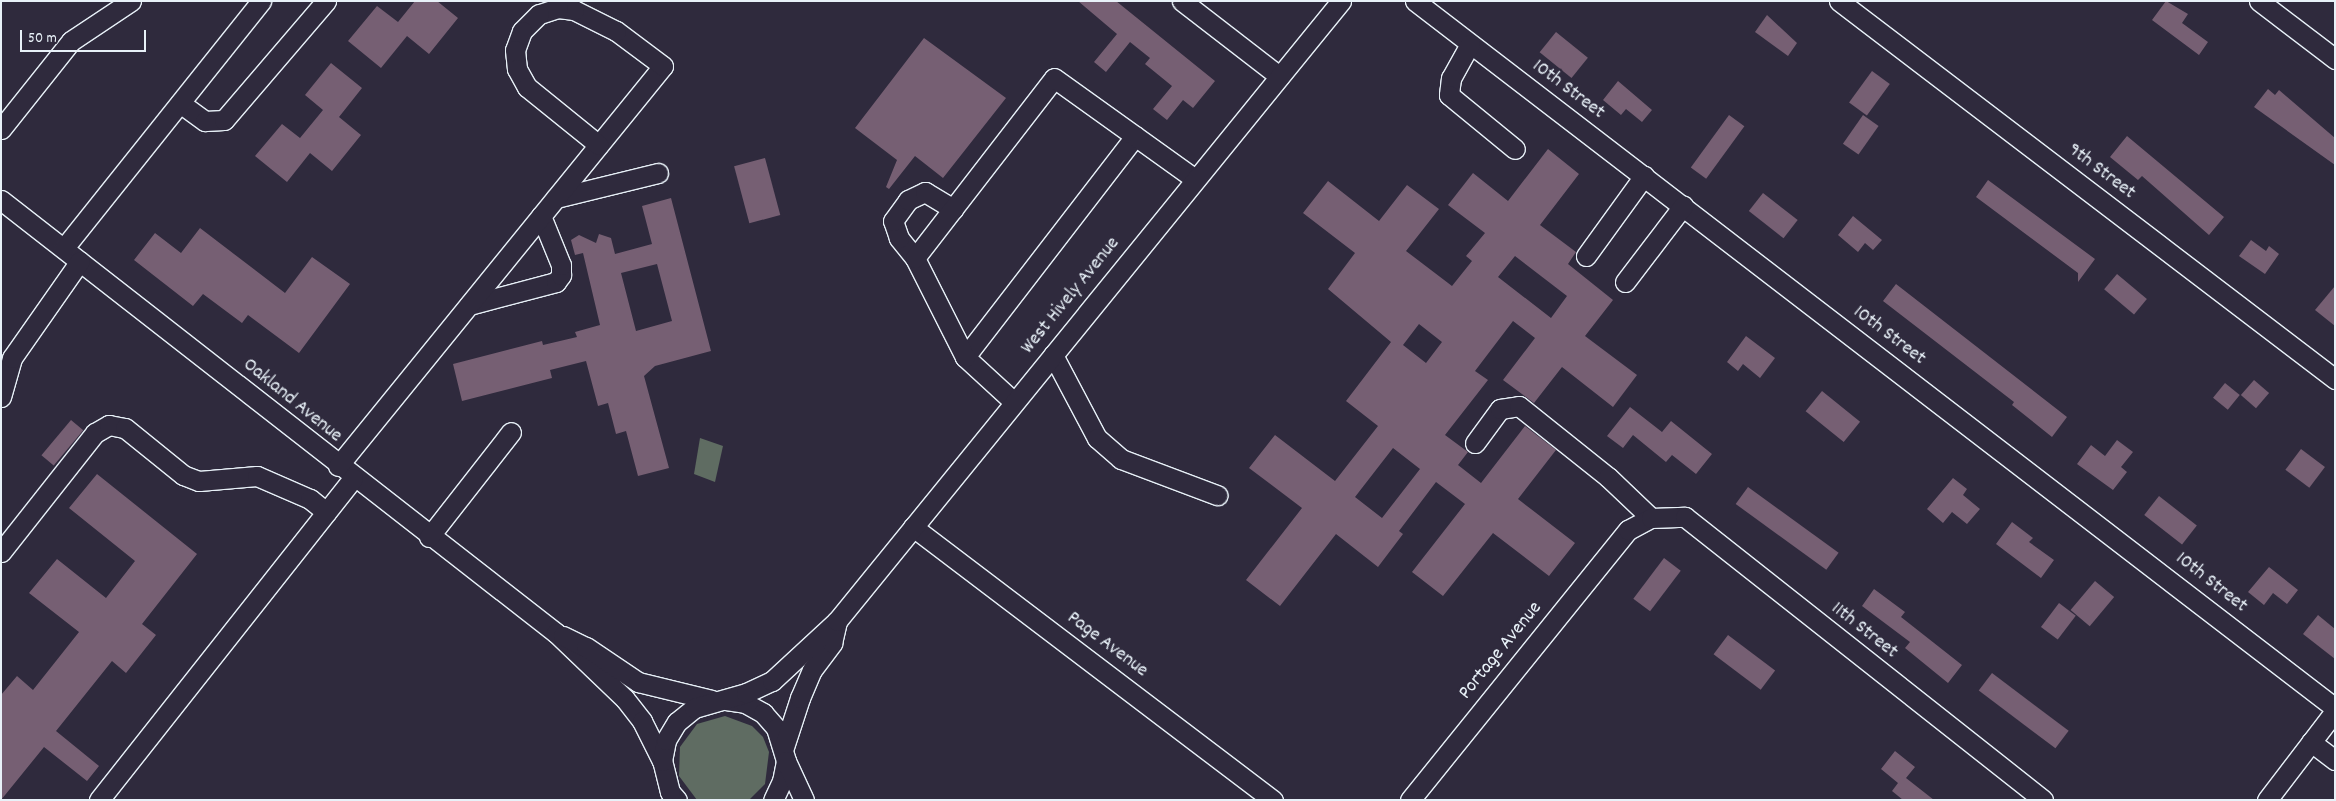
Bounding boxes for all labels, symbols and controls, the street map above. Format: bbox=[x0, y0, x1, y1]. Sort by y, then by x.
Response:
scale bar bbox=[22, 20, 149, 52]
text: 50 m bbox=[28, 28, 57, 50]
street label: 10th Street bbox=[1527, 55, 1609, 125]
street label: 9th Street bbox=[2062, 139, 2140, 205]
street label: West Hively Avenue bbox=[1016, 233, 1126, 359]
street label: 10th Street bbox=[1848, 301, 1930, 371]
street label: Oakland Avenue bbox=[237, 354, 347, 448]
street label: 10th Street bbox=[2170, 547, 2252, 619]
street label: Portage Avenue bbox=[1454, 597, 1548, 705]
street label: 11th Street bbox=[1826, 597, 1902, 665]
street label: Page Avenue bbox=[1062, 607, 1152, 683]

